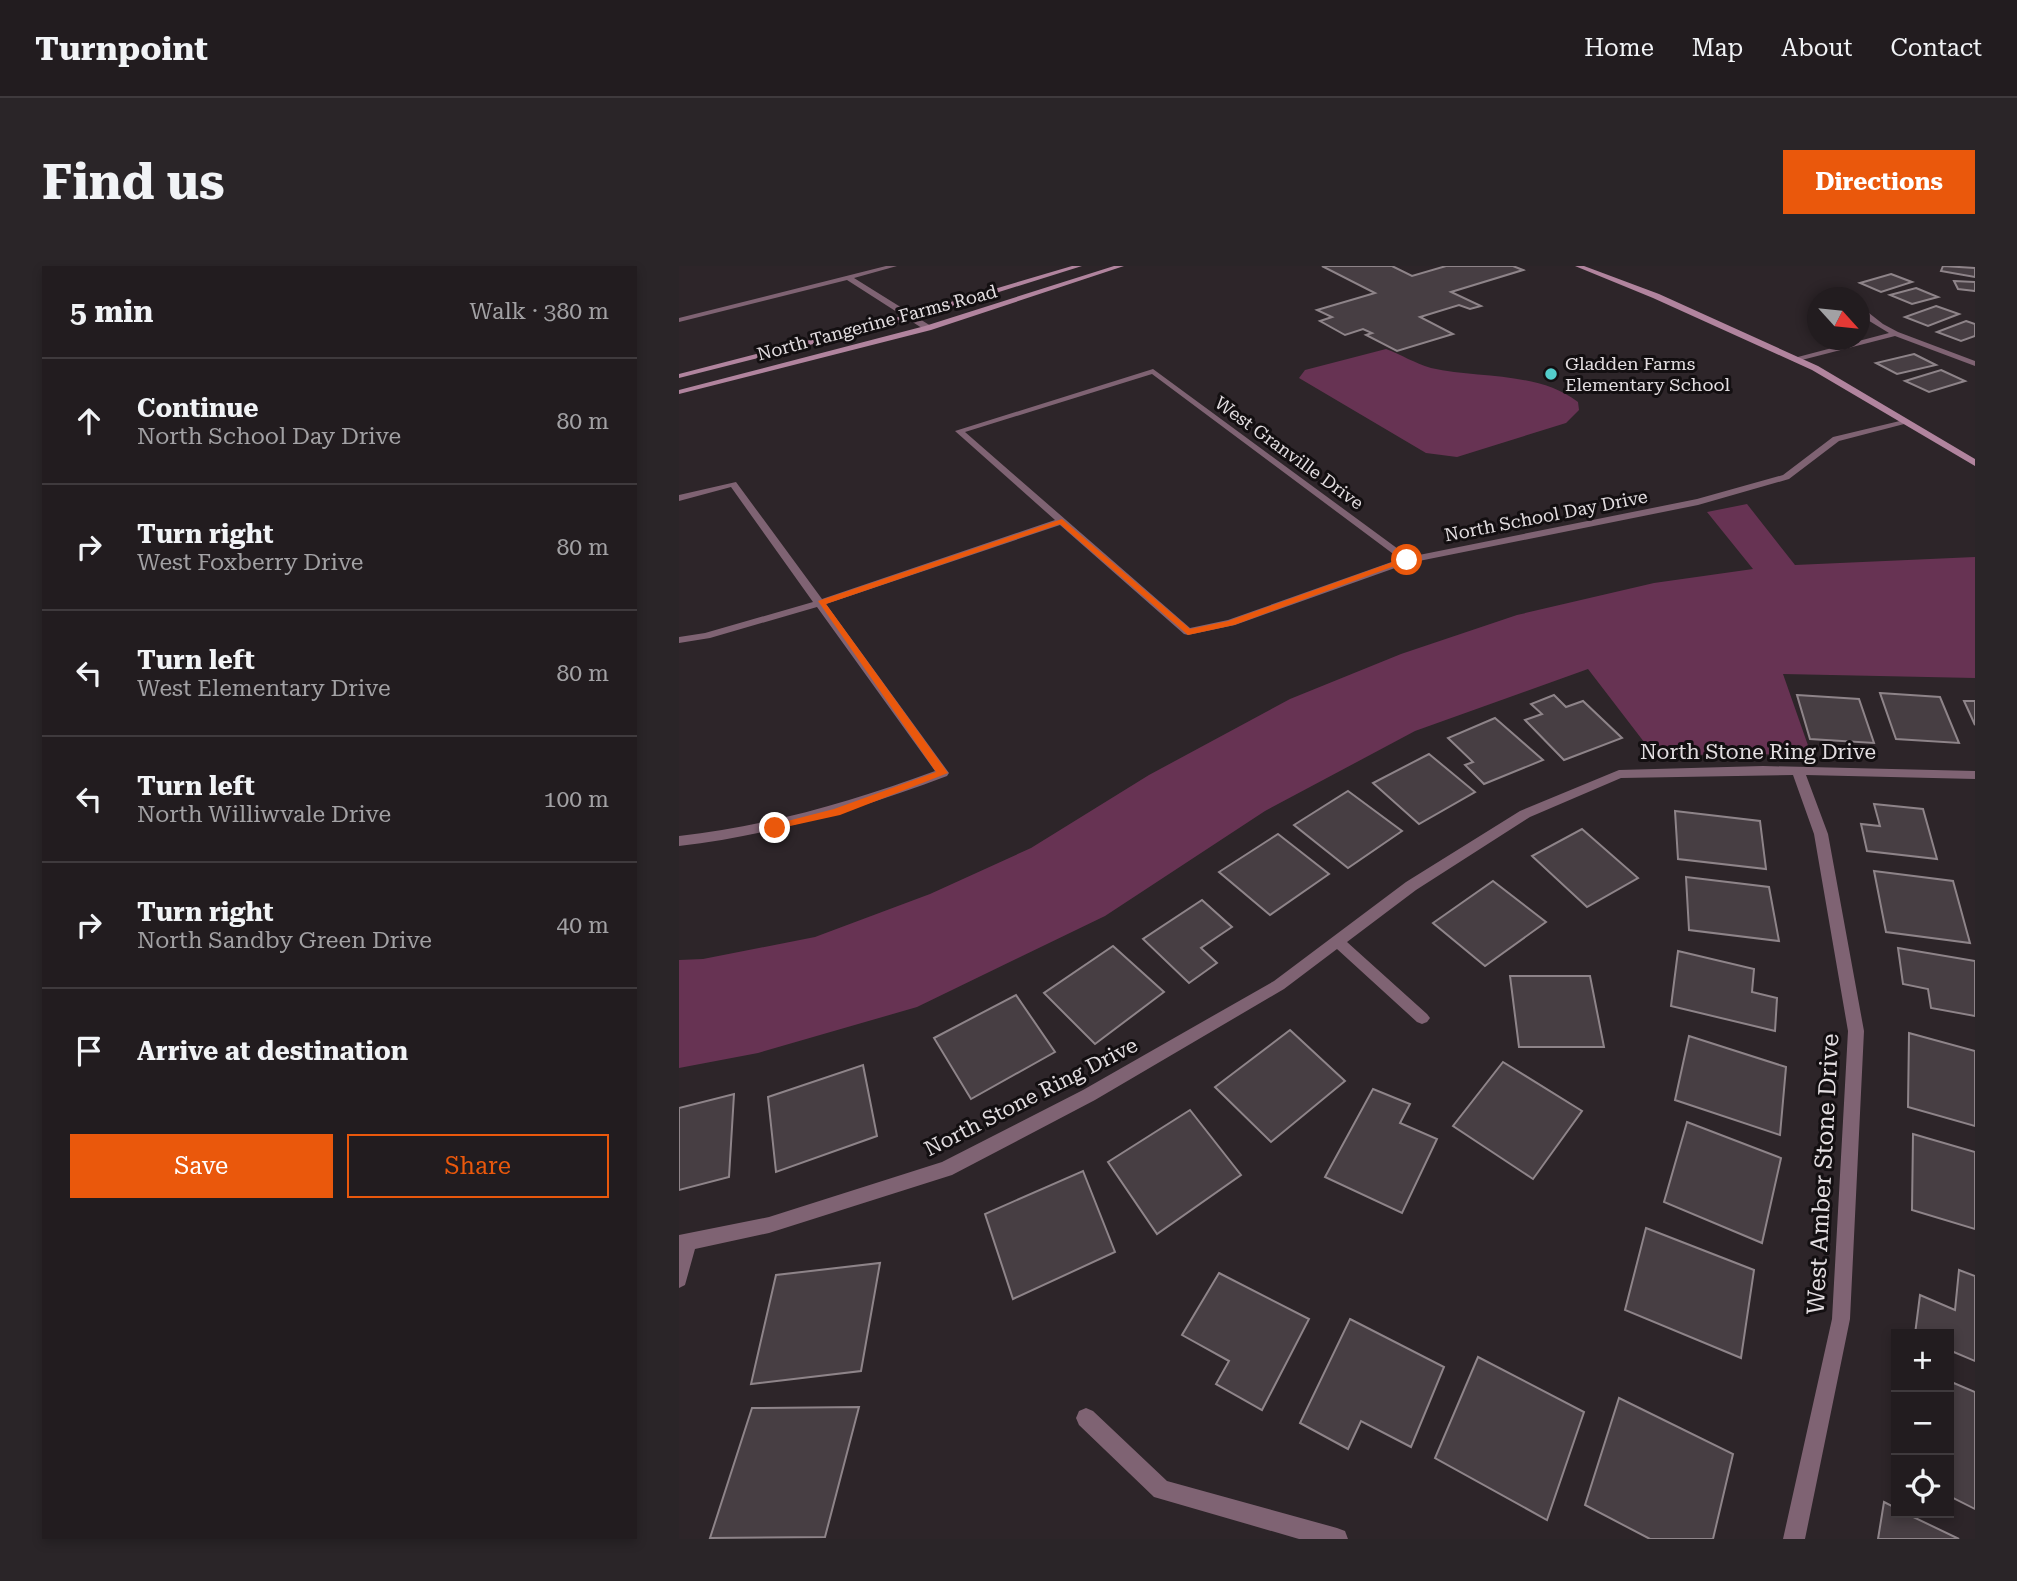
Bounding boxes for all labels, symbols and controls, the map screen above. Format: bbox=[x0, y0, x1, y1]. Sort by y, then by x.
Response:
text: Turnpoint bbox=[35, 29, 208, 68]
text: Home bbox=[1584, 34, 1654, 62]
text: Map bbox=[1692, 34, 1743, 62]
text: About bbox=[1781, 34, 1852, 62]
text: Contact bbox=[1890, 34, 1982, 62]
button: Directions bbox=[1783, 150, 1975, 214]
text: Find us bbox=[42, 154, 225, 211]
street label: North Tangerine Farms Road bbox=[755, 280, 1000, 365]
north arrow bbox=[1807, 287, 1870, 350]
text: 5 min bbox=[70, 294, 153, 329]
text: Walk · 380 m bbox=[470, 298, 609, 325]
place label: Gladden Farms Elementary School bbox=[1565, 353, 1730, 395]
marker: Gladden Farms Elementary School bbox=[1543, 366, 1559, 382]
street label: West Granville Drive bbox=[1211, 392, 1368, 514]
text: Continue bbox=[137, 393, 259, 423]
icon: ahead bbox=[70, 402, 108, 440]
text: 80 m bbox=[556, 408, 609, 435]
text: North School Day Drive bbox=[137, 423, 401, 450]
street label: North School Day Drive bbox=[1442, 485, 1649, 546]
text: Turn right bbox=[137, 519, 273, 549]
icon: right bbox=[70, 528, 108, 566]
text: 80 m bbox=[556, 534, 609, 561]
route start bbox=[1391, 544, 1422, 575]
text: West Foxberry Drive bbox=[137, 549, 363, 576]
text: Turn left bbox=[137, 645, 255, 675]
icon: left bbox=[70, 654, 108, 692]
text: 80 m bbox=[556, 660, 609, 687]
text: West Elementary Drive bbox=[137, 675, 391, 702]
street label: North Stone Ring Drive bbox=[1640, 740, 1876, 764]
text: Turn left bbox=[137, 771, 255, 801]
icon: left bbox=[70, 780, 108, 818]
text: 100 m bbox=[544, 786, 609, 813]
text: North Williwvale Drive bbox=[137, 801, 391, 828]
route end bbox=[759, 812, 790, 843]
text: Turn right bbox=[137, 897, 273, 927]
icon: right bbox=[70, 906, 108, 944]
text: 40 m bbox=[556, 912, 609, 939]
text: North Sandby Green Drive bbox=[137, 927, 432, 954]
icon: arrive bbox=[70, 1032, 108, 1070]
street label: North Stone Ring Drive bbox=[920, 1033, 1142, 1161]
street label: West Amber Stone Drive bbox=[1802, 1033, 1844, 1315]
text: Arrive at destination bbox=[137, 1036, 408, 1066]
button: Save bbox=[70, 1134, 333, 1198]
button: Share bbox=[347, 1134, 609, 1198]
map controls bbox=[1891, 1329, 1954, 1518]
button: + bbox=[1891, 1329, 1954, 1392]
button: − bbox=[1891, 1392, 1954, 1455]
button: locate bbox=[1891, 1455, 1954, 1518]

